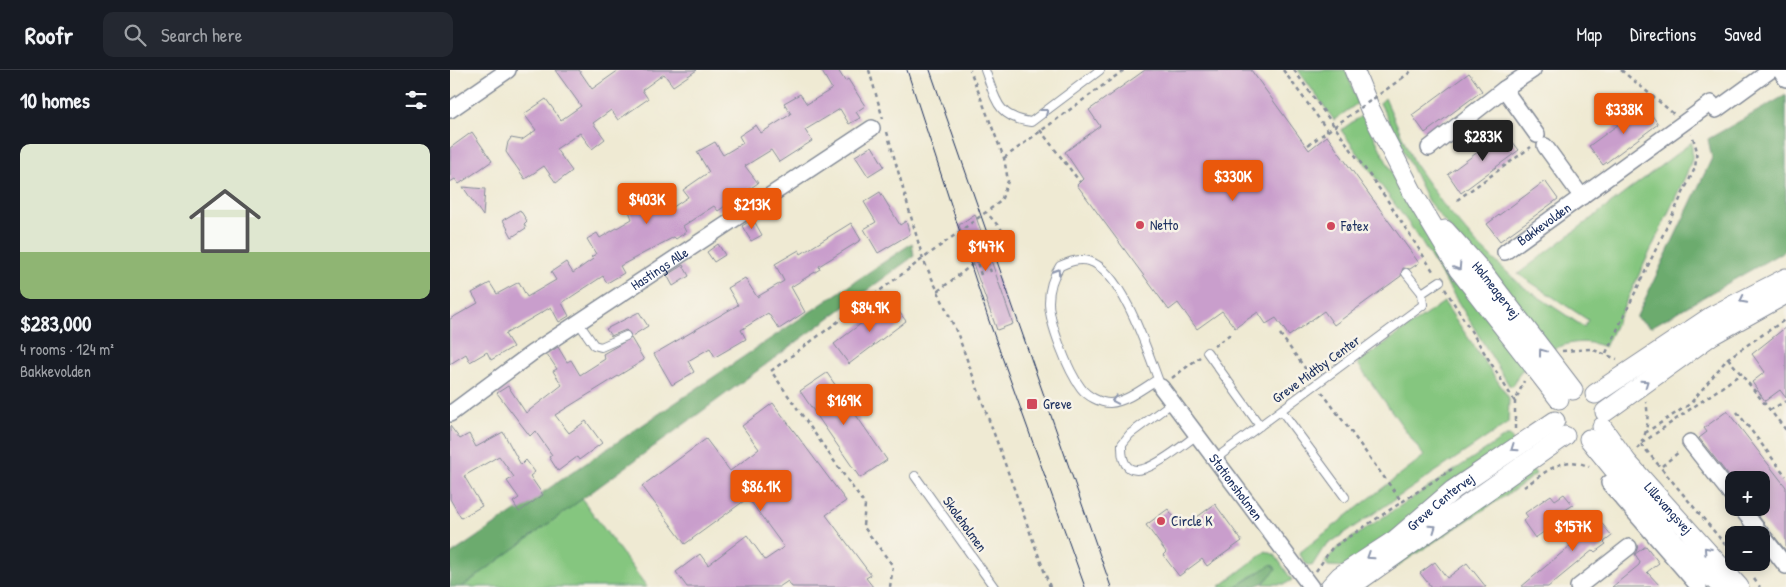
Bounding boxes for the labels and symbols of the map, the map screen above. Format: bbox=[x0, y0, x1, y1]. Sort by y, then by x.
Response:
pin: $338K bbox=[1589, 92, 1659, 135]
one-way arrow bbox=[1039, 109, 1048, 117]
pin: $283K bbox=[1448, 119, 1518, 162]
pin: $330K bbox=[1198, 160, 1268, 202]
pin: $403K bbox=[612, 182, 682, 225]
pin: $213K bbox=[717, 188, 787, 230]
street label: Bakkevolden bbox=[1513, 198, 1574, 249]
place label: Netto bbox=[1150, 215, 1179, 234]
place label: Føtex bbox=[1340, 216, 1369, 235]
marker: Netto bbox=[1134, 219, 1146, 231]
marker: Føtex bbox=[1325, 220, 1337, 232]
pin: $147K bbox=[951, 230, 1021, 272]
street label: Hastings Alle bbox=[627, 242, 692, 294]
street label: Holmeagervej bbox=[1468, 257, 1525, 323]
one-way arrow bbox=[1452, 261, 1461, 271]
one-way arrow bbox=[1051, 269, 1061, 278]
pin: $84.9K bbox=[829, 290, 911, 333]
one-way arrow bbox=[1739, 294, 1748, 304]
street label: Greve Midtby Center bbox=[1268, 330, 1364, 408]
one-way arrow bbox=[1540, 349, 1548, 358]
one-way arrow bbox=[1639, 380, 1648, 389]
pin: $169K bbox=[809, 384, 879, 426]
place label: Greve bbox=[1043, 394, 1072, 413]
one-way arrow bbox=[1111, 395, 1119, 405]
marker: Greve bbox=[1025, 397, 1039, 411]
one-way arrow bbox=[1510, 442, 1520, 451]
street label: Stationsholmen bbox=[1205, 449, 1268, 524]
street label: Greve Centervej bbox=[1402, 468, 1478, 535]
pin: $86.1K bbox=[720, 470, 802, 512]
street label: Lillevangsvej bbox=[1640, 478, 1697, 538]
street label: Skoleholmen bbox=[939, 492, 992, 555]
pin: $157K bbox=[1538, 510, 1608, 552]
place label: Circle K bbox=[1171, 511, 1213, 530]
marker: Circle K bbox=[1155, 515, 1167, 527]
one-way arrow bbox=[1427, 526, 1436, 534]
one-way arrow bbox=[1704, 547, 1713, 556]
one-way arrow bbox=[1366, 550, 1376, 559]

